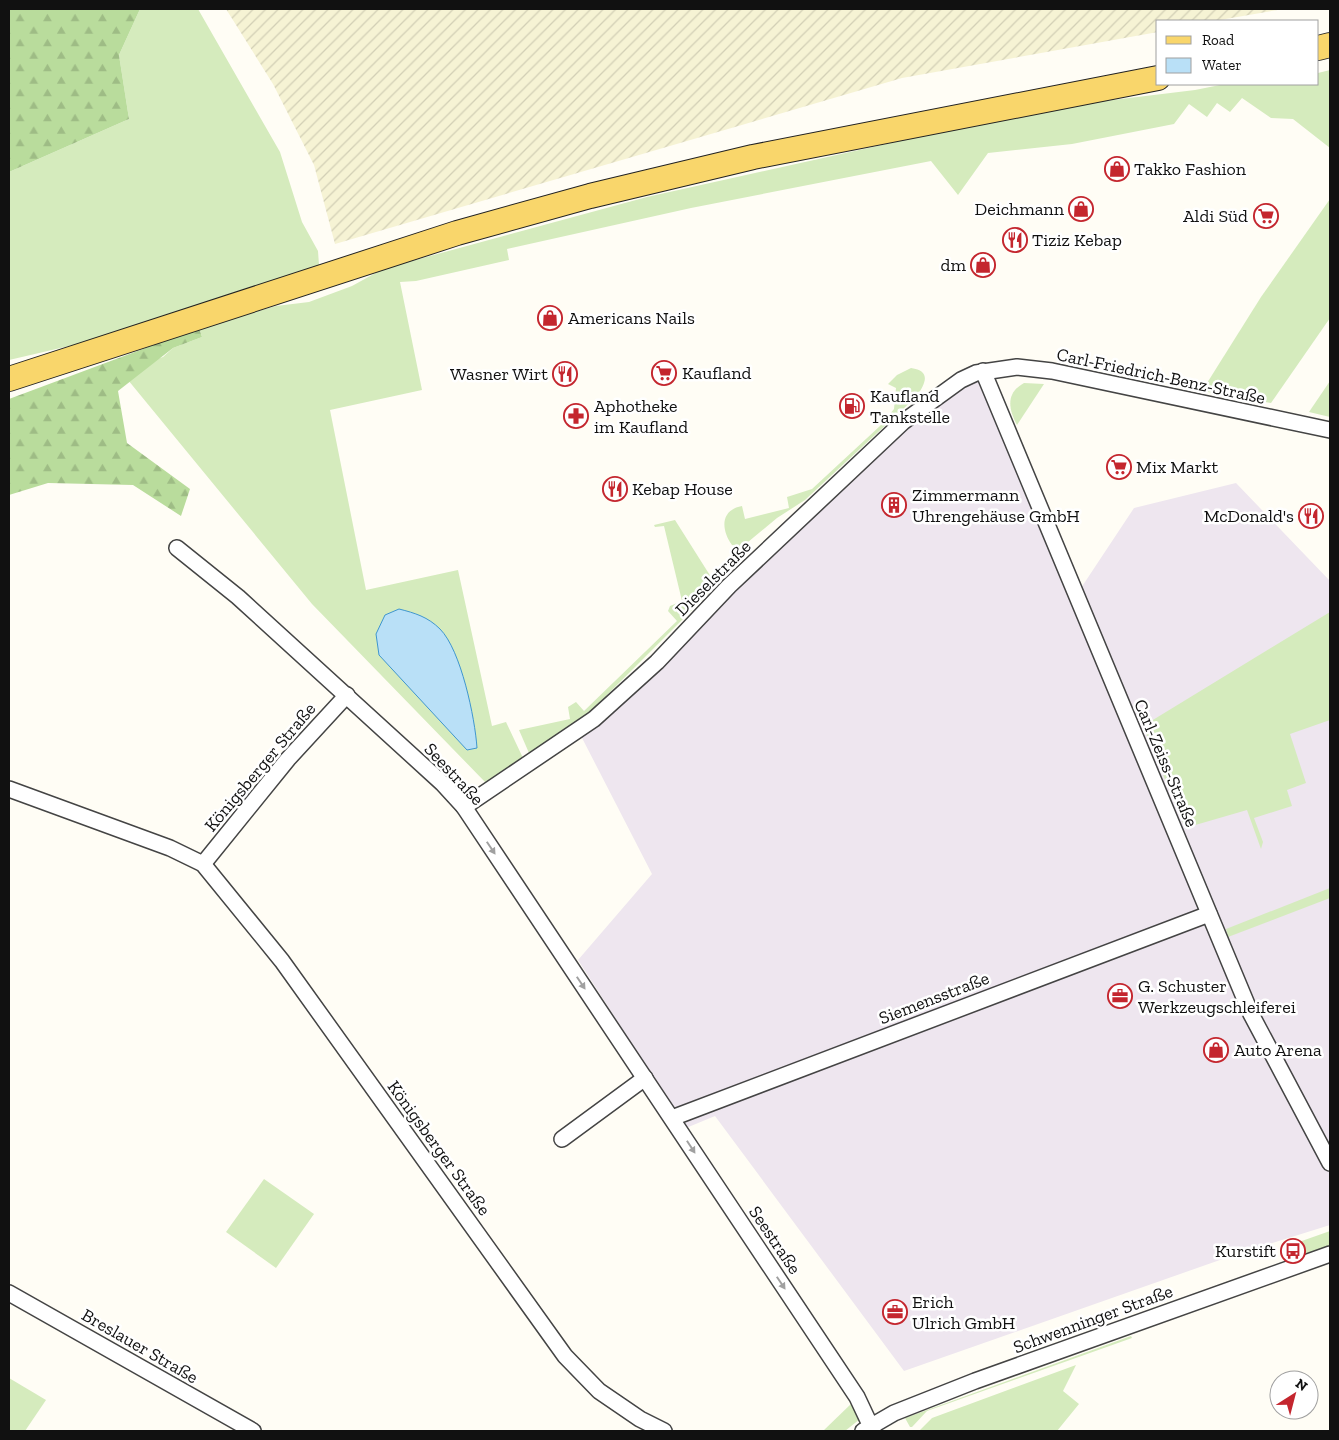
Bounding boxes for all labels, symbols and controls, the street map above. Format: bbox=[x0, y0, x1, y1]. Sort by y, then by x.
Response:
legend bbox=[1156, 20, 1319, 85]
text: Road bbox=[1202, 31, 1235, 49]
text: Water bbox=[1202, 56, 1242, 74]
shop icon: Takko Fashion bbox=[1104, 156, 1130, 182]
place label: Takko Fashion bbox=[1134, 158, 1247, 180]
shop icon: Deichmann bbox=[1068, 196, 1094, 222]
place label: Deichmann bbox=[975, 198, 1065, 220]
supermarket icon: Aldi Süd bbox=[1253, 203, 1279, 229]
place label: Aldi Süd bbox=[1183, 205, 1248, 227]
restaurant icon: Tiziz Kebap bbox=[1002, 227, 1028, 253]
place label: Tiziz Kebap bbox=[1032, 229, 1122, 251]
shop icon: dm bbox=[970, 252, 996, 278]
place label: dm bbox=[941, 254, 966, 276]
shop icon: Americans Nails bbox=[537, 305, 563, 331]
place label: Americans Nails bbox=[568, 307, 695, 329]
street label: Carl-Friedrich-Benz-Straße bbox=[1055, 343, 1267, 409]
supermarket icon: Kaufland bbox=[651, 360, 677, 386]
restaurant icon: Wasner Wirt bbox=[552, 361, 578, 387]
place label: Kaufland bbox=[682, 362, 752, 384]
place label: Wasner Wirt bbox=[450, 363, 548, 385]
place label: Kaufland Tankstelle bbox=[870, 385, 950, 428]
fuel station icon: Kaufland Tankstelle bbox=[839, 393, 865, 419]
place label: Aphotheke im Kaufland bbox=[594, 395, 688, 438]
pharmacy icon: Aphotheke im Kaufland bbox=[563, 403, 589, 429]
supermarket icon: Mix Markt bbox=[1106, 454, 1132, 480]
place label: Mix Markt bbox=[1136, 456, 1218, 478]
restaurant icon: Kebap House bbox=[602, 476, 628, 502]
place label: Kebap House bbox=[632, 478, 733, 500]
place label: Zimmermann Uhrengehäuse GmbH bbox=[912, 484, 1080, 527]
building icon: Zimmermann Uhrengehäuse GmbH bbox=[881, 492, 907, 518]
restaurant icon: McDonald's bbox=[1298, 503, 1324, 529]
place label: McDonald's bbox=[1204, 505, 1294, 527]
street label: Dieselstraße bbox=[670, 535, 756, 621]
street label: Carl-Zeiss-Straße bbox=[1129, 696, 1203, 830]
street label: Königsberger Straße bbox=[200, 698, 320, 836]
street label: Seestraße bbox=[420, 738, 488, 810]
one-way arrow bbox=[486, 841, 496, 854]
street label: Siemensstraße bbox=[876, 967, 992, 1029]
place label: G. Schuster Werkzeugschleiferei bbox=[1138, 975, 1296, 1018]
one-way arrow bbox=[576, 976, 586, 990]
office icon: G. Schuster Werkzeugschleiferei bbox=[1107, 983, 1133, 1009]
shop icon: Auto Arena bbox=[1203, 1037, 1229, 1063]
place label: Auto Arena bbox=[1234, 1039, 1322, 1061]
street label: Königsberger Straße bbox=[383, 1076, 495, 1220]
one-way arrow bbox=[686, 1140, 696, 1154]
street label: Seestraße bbox=[744, 1202, 806, 1278]
bus stop icon: Kurstift bbox=[1280, 1238, 1306, 1264]
place label: Kurstift bbox=[1215, 1240, 1276, 1262]
one-way arrow bbox=[776, 1276, 786, 1289]
street label: Schwenninger Straße bbox=[1010, 1280, 1176, 1358]
place label: Erich Ulrich GmbH bbox=[912, 1291, 1015, 1334]
office icon: Erich Ulrich GmbH bbox=[882, 1299, 908, 1325]
street label: Breslauer Straße bbox=[78, 1304, 202, 1388]
north arrow bbox=[1269, 1370, 1319, 1420]
text: N bbox=[1292, 1375, 1311, 1395]

